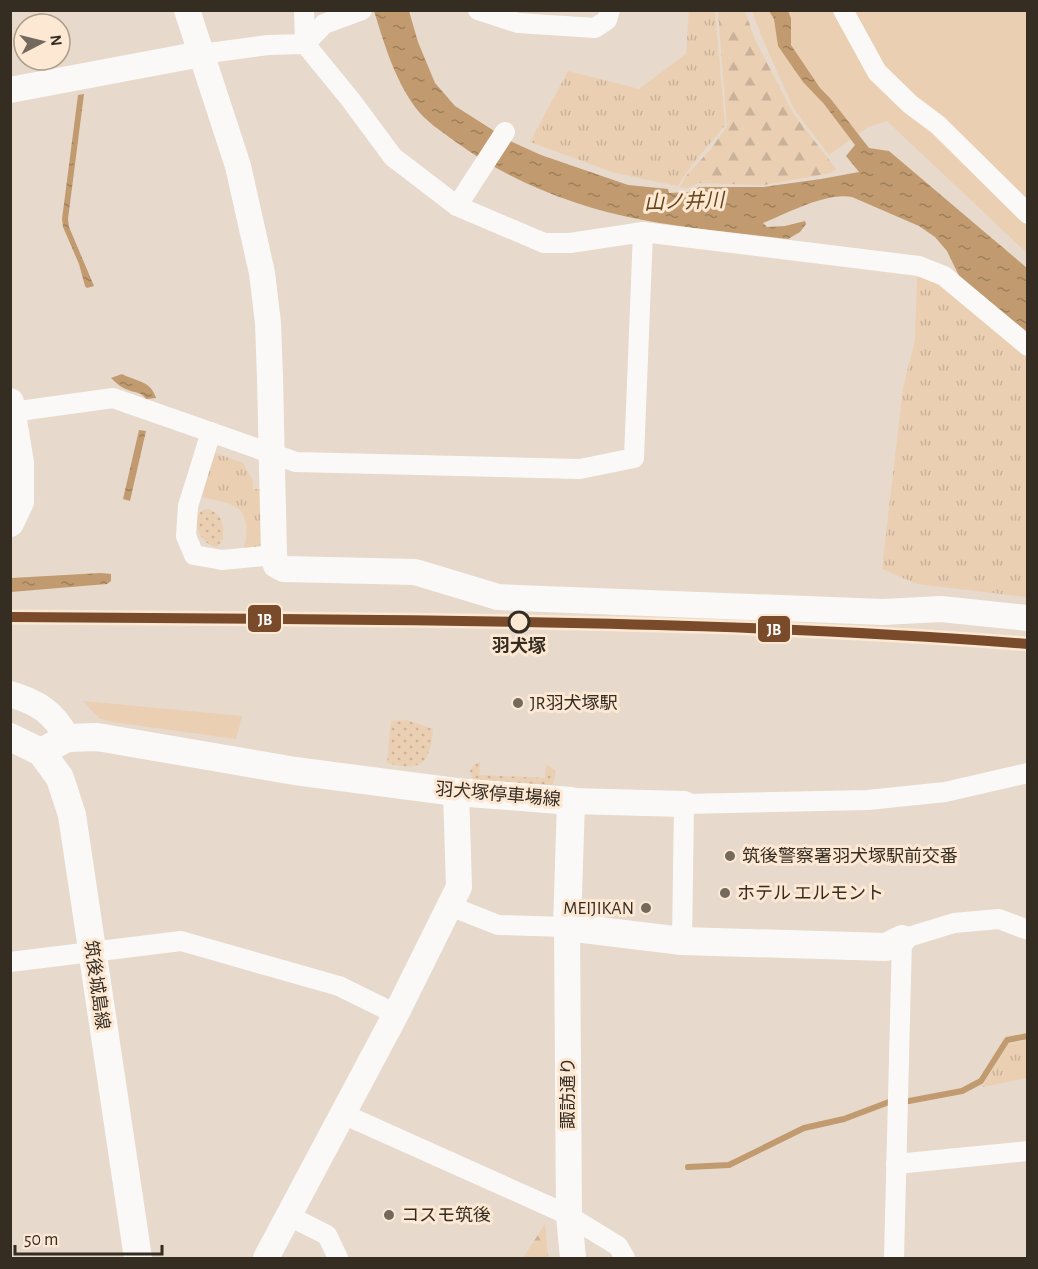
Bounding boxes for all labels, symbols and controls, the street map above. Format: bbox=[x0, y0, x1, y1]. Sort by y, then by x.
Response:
north arrow bbox=[12, 12, 72, 72]
text: N bbox=[47, 34, 65, 47]
water label: 山ノ井川 bbox=[644, 190, 726, 213]
line badge: JB bbox=[247, 604, 282, 633]
marker: 羽犬塚 bbox=[508, 611, 530, 633]
text: JB bbox=[258, 612, 272, 628]
line badge: JB bbox=[757, 615, 791, 643]
text: JB bbox=[767, 622, 781, 638]
place label: 羽犬塚 bbox=[492, 637, 546, 656]
place label: JR羽犬塚駅 bbox=[530, 694, 618, 713]
marker: JR羽犬塚駅 bbox=[511, 696, 525, 710]
street label: 羽犬塚停車場線 bbox=[434, 779, 562, 809]
place label: 筑後警察署羽犬塚駅前交番 bbox=[742, 846, 958, 866]
marker: 筑後警察署羽犬塚駅前交番 bbox=[723, 849, 737, 863]
place label: ホテル エルモント bbox=[737, 885, 884, 903]
marker: ホテル エルモント bbox=[718, 886, 732, 900]
place label: MEIJIKAN bbox=[563, 900, 634, 918]
marker: MEIJIKAN bbox=[639, 901, 653, 915]
street label: 筑後城島線 bbox=[81, 939, 113, 1031]
street label: 諏訪通り bbox=[559, 1057, 578, 1129]
place label: コスモ筑後 bbox=[401, 1205, 491, 1225]
marker: コスモ筑後 bbox=[382, 1208, 396, 1222]
scale bar bbox=[15, 1218, 162, 1256]
text: 50 m bbox=[24, 1231, 58, 1249]

